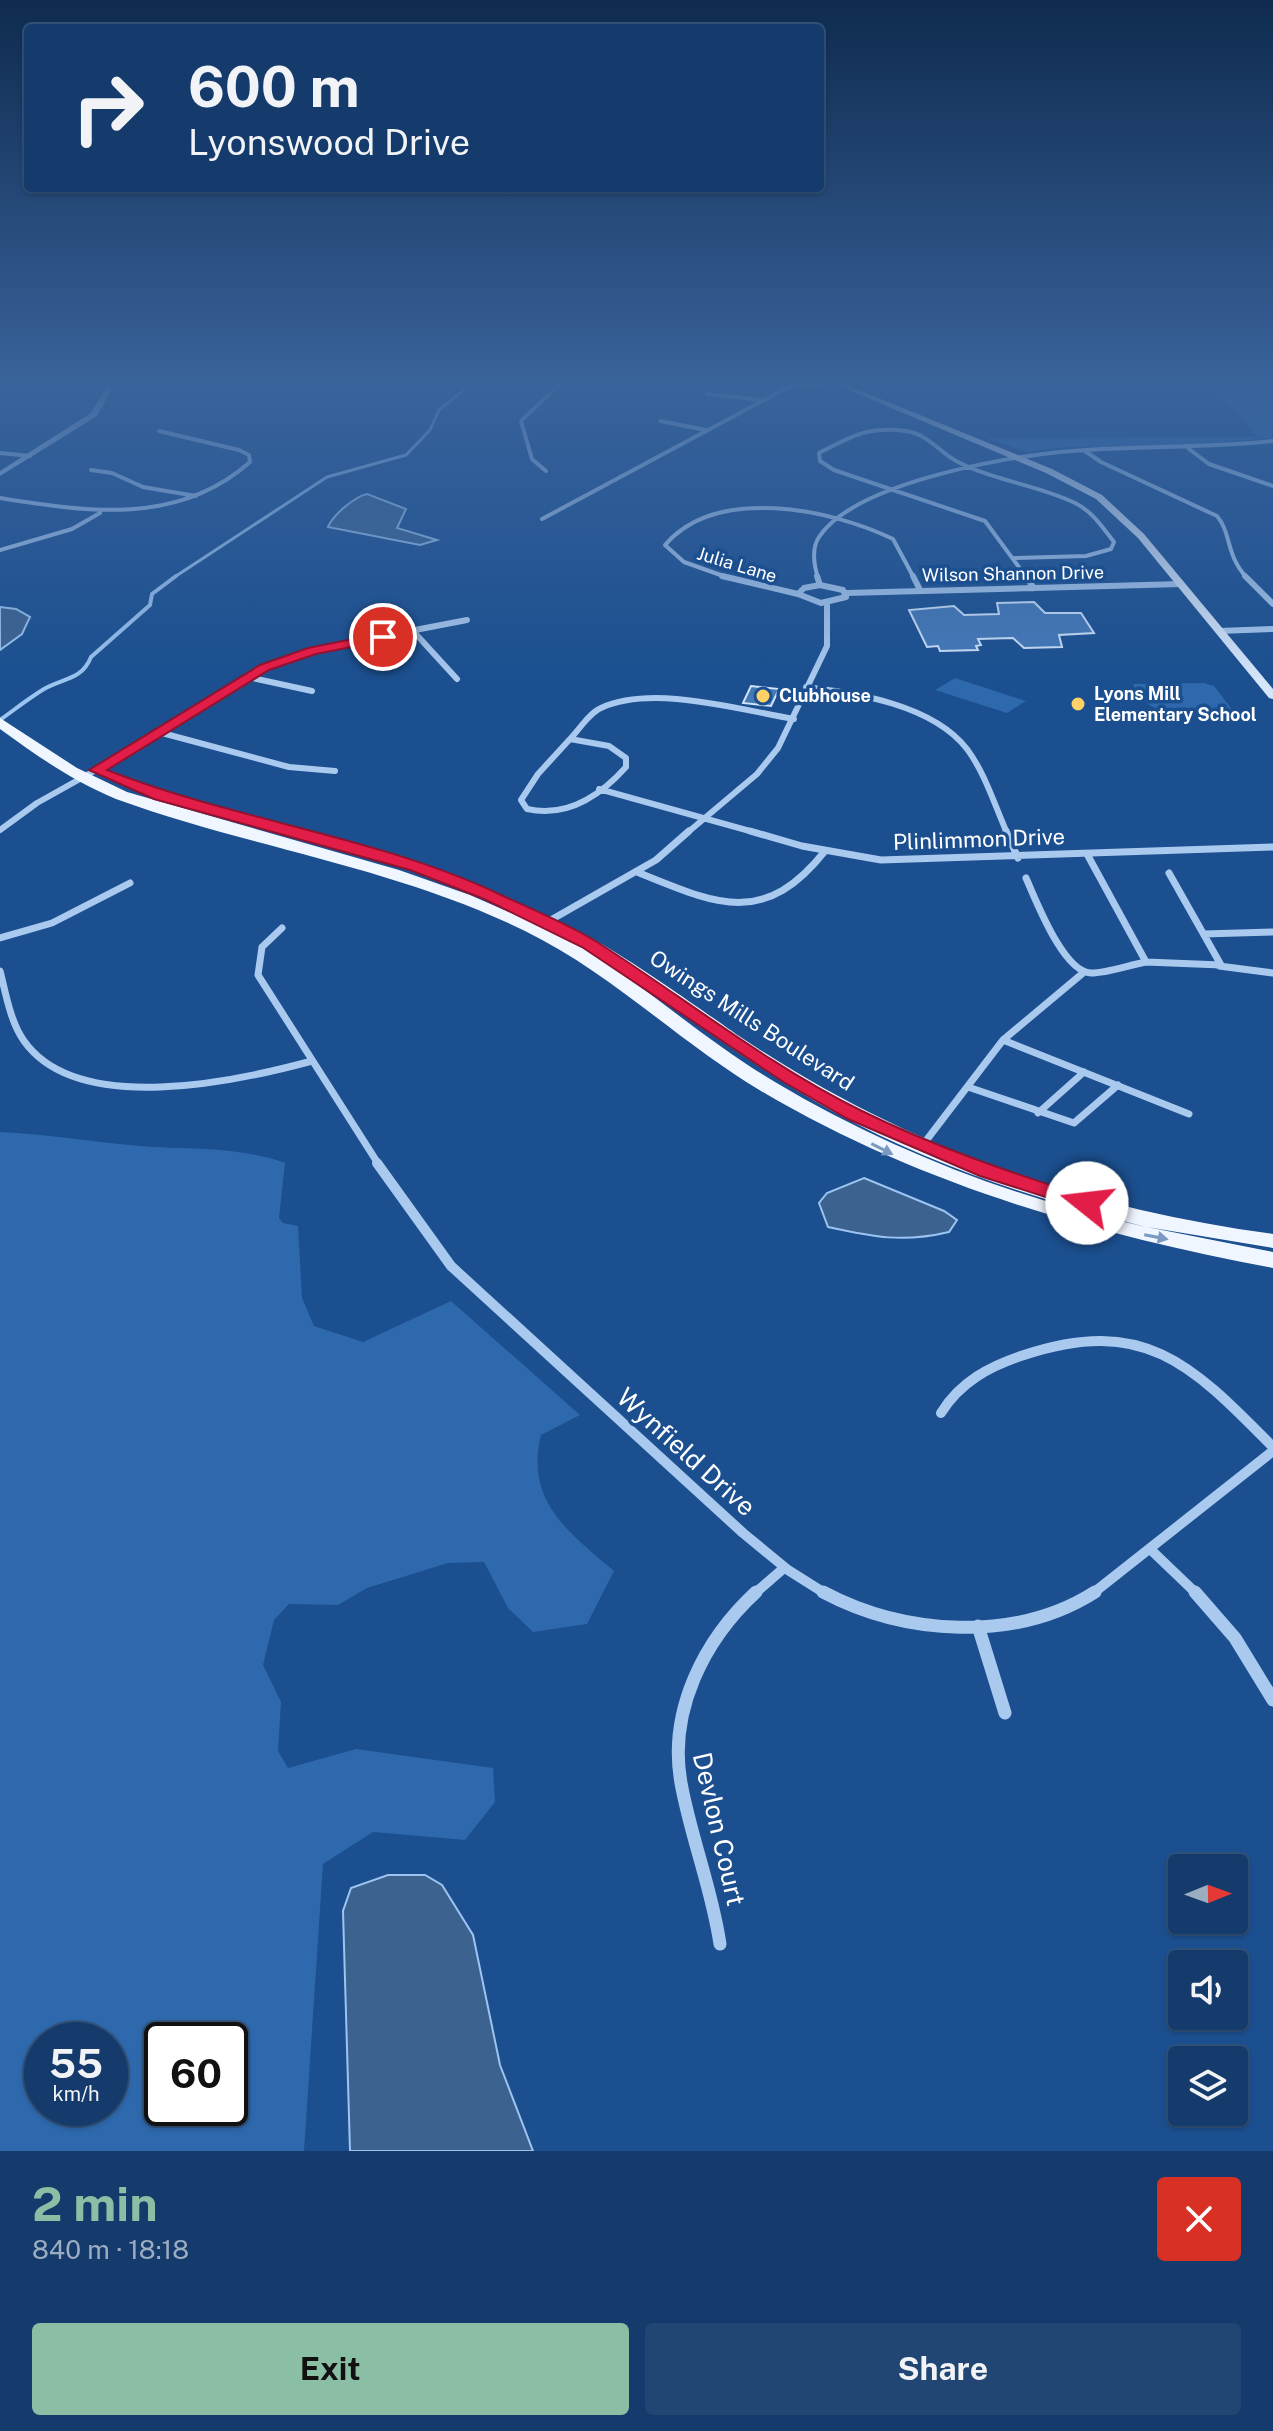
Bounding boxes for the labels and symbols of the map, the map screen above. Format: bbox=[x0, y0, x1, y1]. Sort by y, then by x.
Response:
street label: Julia Lane bbox=[695, 542, 780, 587]
street label: Wilson Shannon Drive bbox=[922, 561, 1104, 586]
pin bbox=[349, 603, 417, 671]
place label: Lyons Mill Elementary School bbox=[1094, 683, 1257, 725]
place label: Clubhouse bbox=[779, 685, 871, 706]
marker: Clubhouse bbox=[754, 687, 772, 705]
marker: Lyons Mill Elementary School bbox=[1069, 695, 1087, 713]
street label: Plinlimmon Drive bbox=[893, 823, 1065, 855]
street label: Owings Mills Boulevard bbox=[645, 944, 859, 1096]
one-way arrow bbox=[871, 1142, 894, 1156]
position arrow bbox=[1045, 1161, 1129, 1245]
one-way arrow bbox=[1144, 1231, 1169, 1244]
street label: Wynfield Drive bbox=[611, 1381, 762, 1522]
street label: Devlon Court bbox=[687, 1749, 752, 1909]
north arrow bbox=[1168, 1854, 1248, 1934]
speed limit sign: 60 bbox=[144, 2022, 248, 2126]

